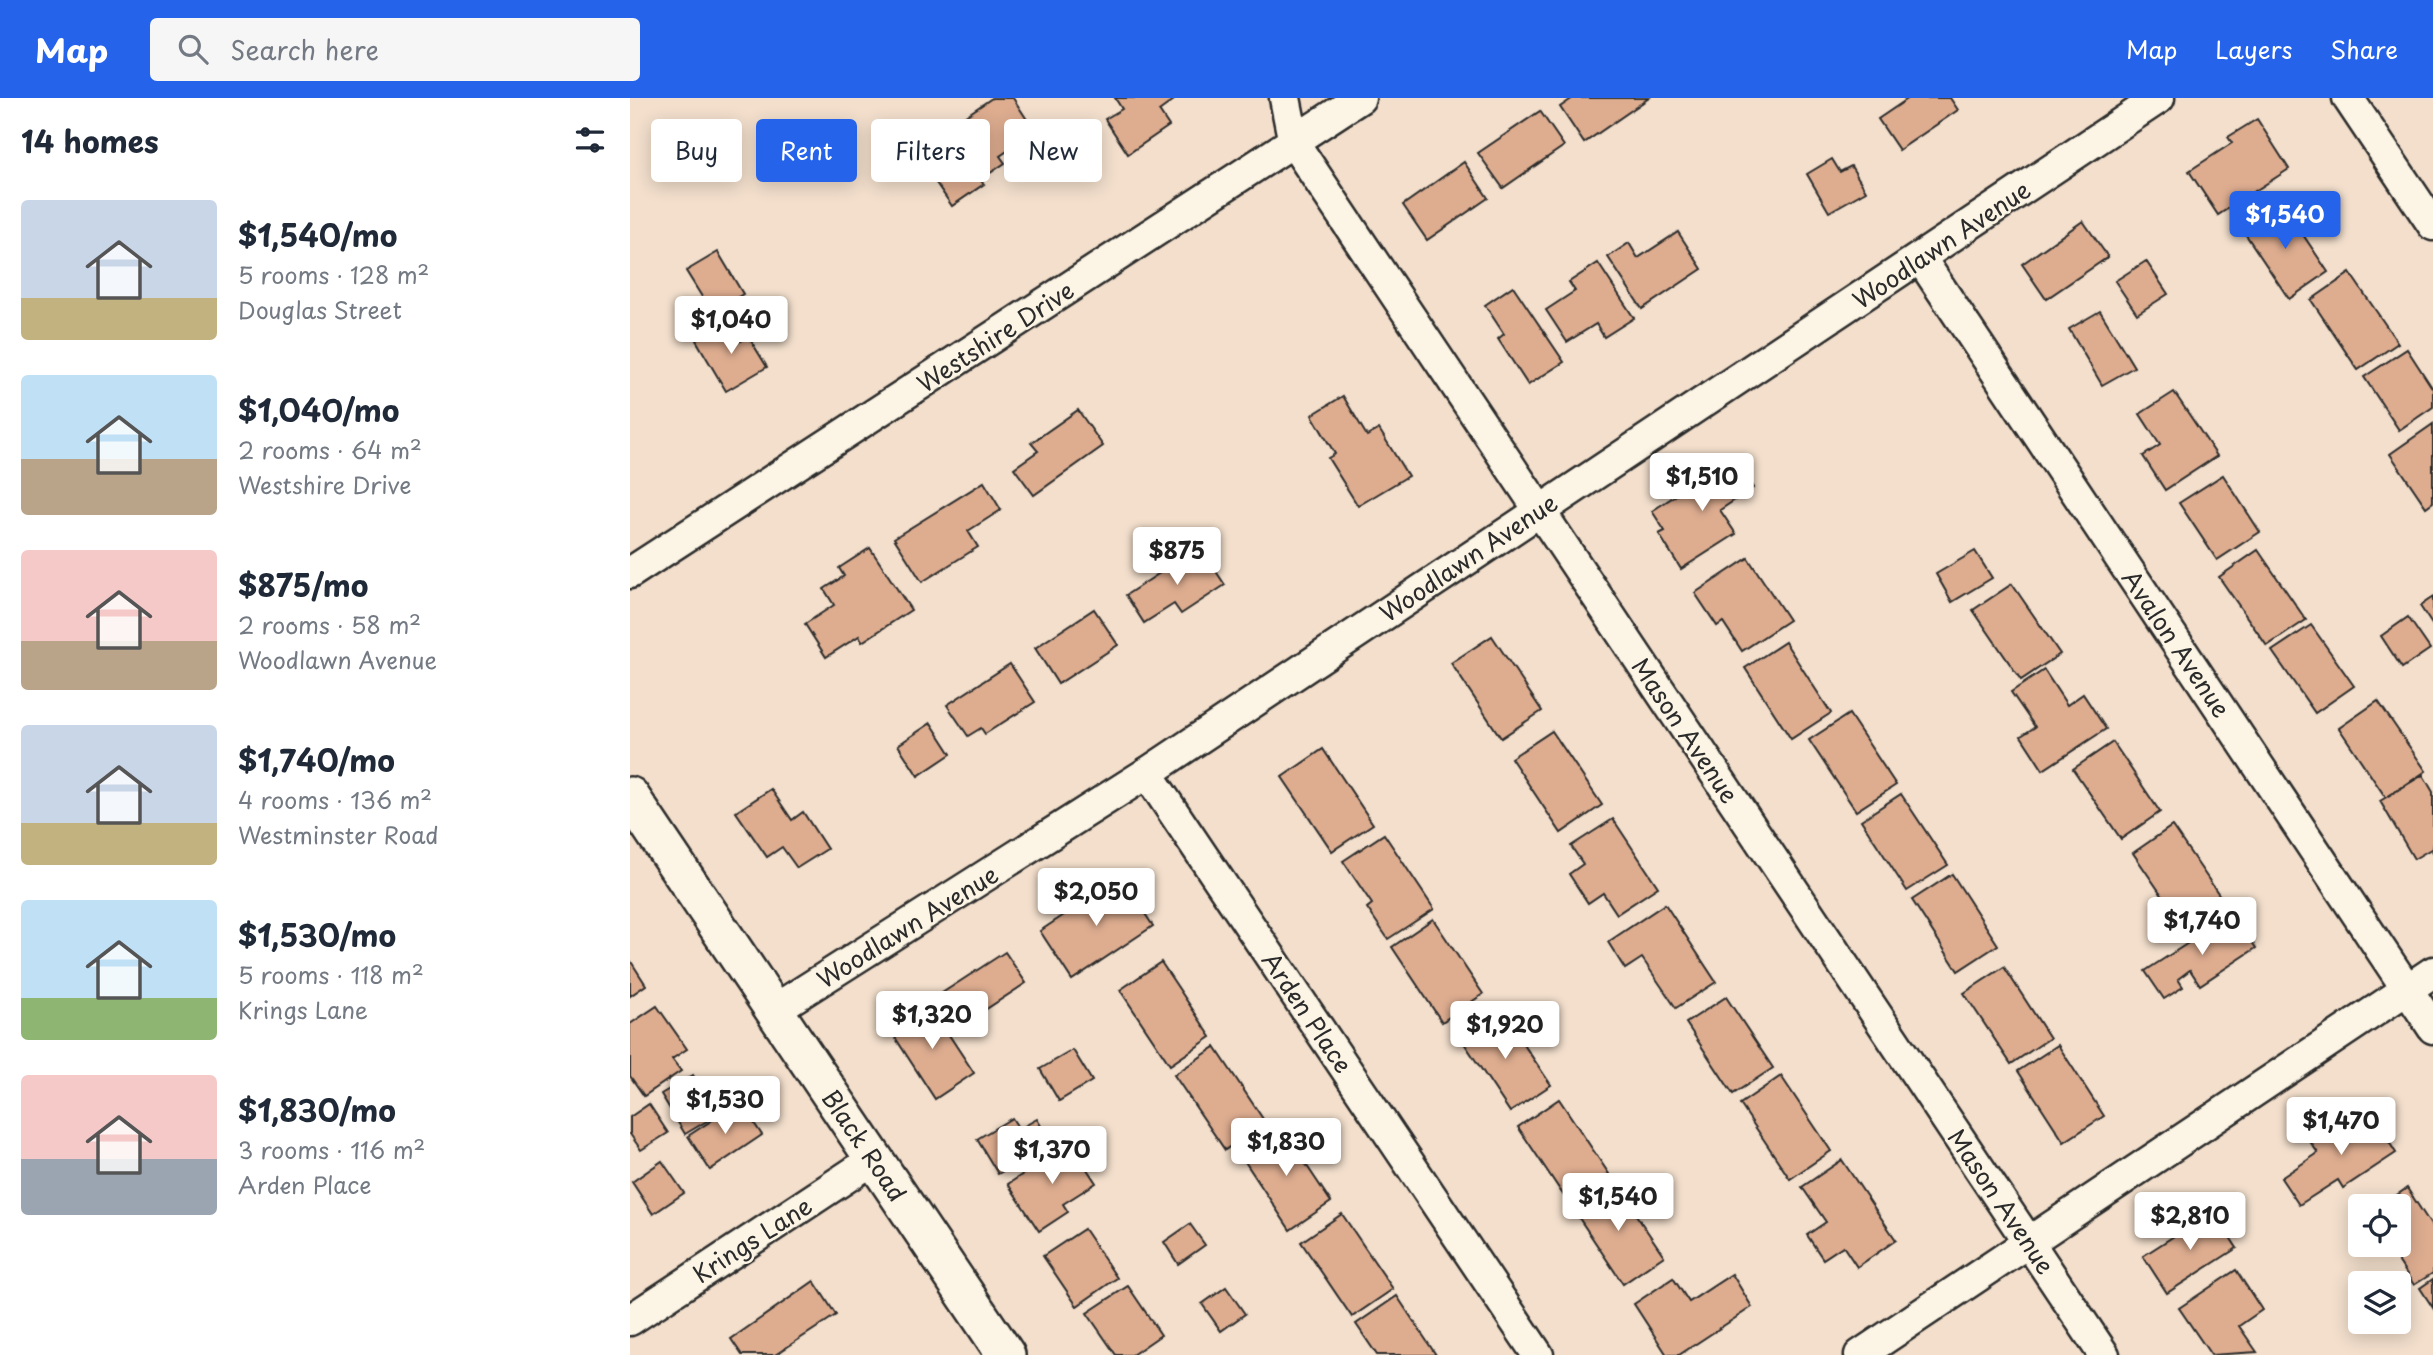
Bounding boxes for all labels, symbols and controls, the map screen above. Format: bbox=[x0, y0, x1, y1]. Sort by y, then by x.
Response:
search box bbox=[150, 18, 640, 81]
text: Map bbox=[35, 24, 108, 74]
icon: search bbox=[174, 30, 212, 68]
text: Search here bbox=[230, 30, 379, 69]
text: Map bbox=[2126, 31, 2177, 67]
text: Layers bbox=[2215, 31, 2292, 67]
text: Share bbox=[2330, 31, 2398, 67]
text: 14 homes bbox=[21, 118, 159, 163]
chip: Buy bbox=[651, 119, 742, 182]
chip: Rent bbox=[756, 119, 857, 182]
chip: Filters bbox=[871, 119, 990, 182]
chip: New bbox=[1004, 119, 1102, 182]
icon: filters bbox=[571, 121, 609, 159]
street label: Woodlawn Avenue bbox=[1845, 171, 2037, 317]
pin: $1,540 bbox=[2228, 192, 2342, 251]
text: $1,540 bbox=[2245, 196, 2325, 231]
text: $1,540/mo bbox=[238, 212, 397, 257]
icon: home bbox=[77, 228, 161, 312]
text: 5 rooms · 128 m² bbox=[238, 257, 429, 292]
street label: Westshire Drive bbox=[909, 272, 1081, 400]
text: Douglas Street bbox=[238, 292, 402, 327]
pin: $1,040 bbox=[674, 296, 788, 356]
text: $1,040 bbox=[691, 301, 771, 336]
text: $1,040/mo bbox=[238, 387, 399, 432]
icon: home bbox=[77, 403, 161, 487]
text: 2 rooms · 64 m² bbox=[238, 432, 422, 467]
pin: $1,510 bbox=[1645, 454, 1759, 513]
text: $1,510 bbox=[1666, 458, 1738, 493]
text: Westshire Drive bbox=[238, 467, 411, 502]
street label: Woodlawn Avenue bbox=[1372, 484, 1564, 630]
pin: $875 bbox=[1136, 528, 1218, 587]
text: $875 bbox=[1149, 532, 1205, 567]
text: $875/mo bbox=[238, 562, 368, 607]
street label: Avalon Avenue bbox=[2114, 562, 2240, 724]
icon: home bbox=[77, 578, 161, 662]
text: 2 rooms · 58 m² bbox=[238, 607, 421, 642]
text: Woodlawn Avenue bbox=[238, 642, 437, 677]
street label: Mason Avenue bbox=[1624, 650, 1748, 810]
text: $1,740/mo bbox=[238, 737, 395, 782]
icon: home bbox=[77, 753, 161, 837]
text: 4 rooms · 136 m² bbox=[238, 782, 432, 817]
text: Westminster Road bbox=[238, 817, 439, 852]
street label: Woodlawn Avenue bbox=[809, 856, 1005, 996]
pin: $2,050 bbox=[1039, 868, 1153, 928]
text: $2,050 bbox=[1054, 873, 1138, 908]
pin: $1,740 bbox=[2145, 898, 2259, 957]
text: $1,740 bbox=[2163, 902, 2241, 937]
text: $1,530/mo bbox=[238, 912, 396, 957]
icon: home bbox=[77, 928, 161, 1012]
street label: Arden Place bbox=[1254, 944, 1362, 1080]
text: 5 rooms · 118 m² bbox=[238, 957, 424, 992]
text: Krings Lane bbox=[238, 992, 368, 1027]
pin: $1,320 bbox=[875, 992, 989, 1051]
text: $1,320 bbox=[892, 996, 972, 1031]
pin: $1,920 bbox=[1448, 1002, 1562, 1061]
text: $1,920 bbox=[1466, 1006, 1544, 1041]
pin: $1,530 bbox=[668, 1076, 782, 1136]
text: $1,530 bbox=[686, 1081, 764, 1116]
street label: Black Road bbox=[814, 1082, 916, 1208]
text: $1,830/mo bbox=[238, 1087, 396, 1132]
pin: $1,470 bbox=[2284, 1098, 2398, 1157]
text: $1,470 bbox=[2303, 1102, 2379, 1137]
icon: home bbox=[77, 1103, 161, 1187]
pin: $1,830 bbox=[1229, 1118, 1343, 1178]
street label: Mason Avenue bbox=[1940, 1121, 2064, 1281]
text: $1,830 bbox=[1247, 1123, 1325, 1158]
pin: $1,370 bbox=[995, 1126, 1109, 1186]
text: $1,370 bbox=[1014, 1131, 1090, 1166]
text: 3 rooms · 116 m² bbox=[238, 1132, 425, 1167]
text: Arden Place bbox=[238, 1167, 372, 1202]
pin: $1,540 bbox=[1561, 1174, 1675, 1233]
text: $1,540 bbox=[1578, 1178, 1658, 1213]
street label: Krings Lane bbox=[685, 1187, 819, 1291]
pin: $2,810 bbox=[2133, 1192, 2247, 1252]
map controls bbox=[2348, 1194, 2411, 1334]
button: locate bbox=[2348, 1194, 2411, 1257]
text: $2,810 bbox=[2150, 1197, 2230, 1232]
button: layers bbox=[2348, 1271, 2411, 1334]

